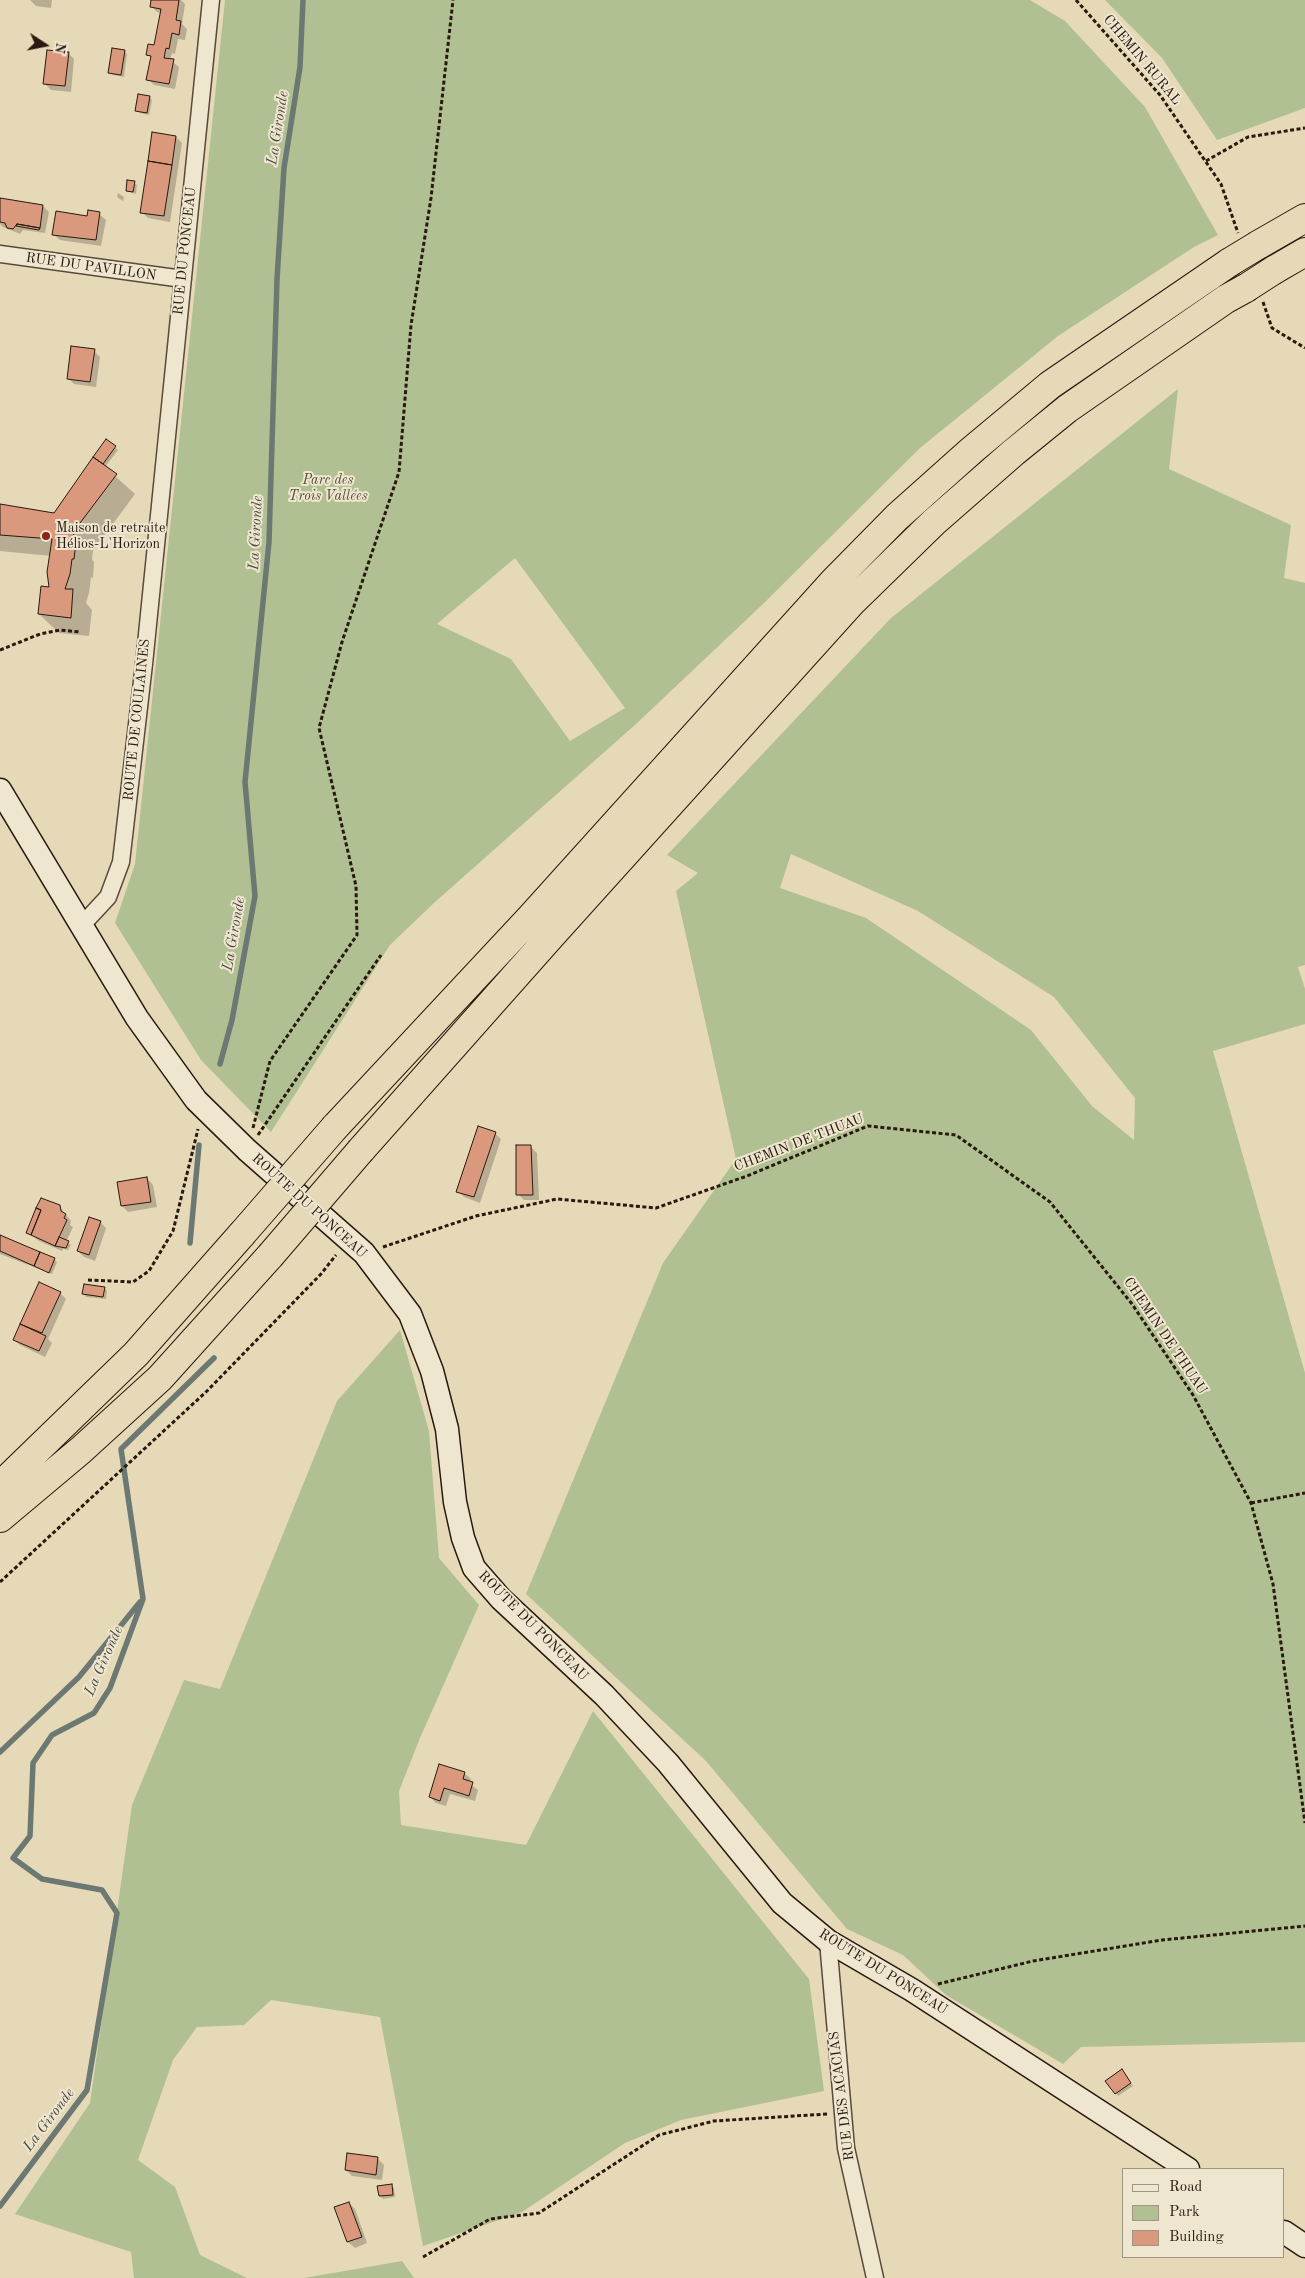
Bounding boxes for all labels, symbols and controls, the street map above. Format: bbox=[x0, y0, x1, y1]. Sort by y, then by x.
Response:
street label: CHEMIN RURAL bbox=[1099, 11, 1185, 109]
north arrow bbox=[20, 20, 70, 70]
text: N bbox=[52, 41, 68, 54]
water label: La Gironde bbox=[263, 90, 293, 166]
street label: RUE DU PONCEAU bbox=[170, 186, 200, 316]
street label: RUE DU PAVILLON bbox=[25, 250, 157, 284]
park label: Parc des Trois Vallées bbox=[288, 472, 368, 504]
water label: La Gironde bbox=[245, 495, 267, 571]
place label: Maison de retraite Hélios-L'Horizon bbox=[56, 520, 165, 552]
marker: Maison de retraite Hélios-L'Horizon bbox=[40, 530, 52, 542]
street label: ROUTE DE COULAINES bbox=[120, 638, 154, 802]
water label: La Gironde bbox=[219, 896, 249, 972]
street label: CHEMIN DE THUAU bbox=[732, 1110, 866, 1176]
street label: ROUTE DU PONCEAU bbox=[248, 1150, 370, 1262]
street label: CHEMIN DE THUAU bbox=[1120, 1274, 1210, 1398]
street label: ROUTE DU PONCEAU bbox=[474, 1567, 592, 1685]
water label: La Gironde bbox=[81, 1623, 127, 1699]
street label: ROUTE DU PONCEAU bbox=[815, 1925, 951, 2019]
street label: RUE DES ACACIAS bbox=[826, 2030, 858, 2162]
water label: La Gironde bbox=[19, 2085, 79, 2155]
legend bbox=[1122, 2168, 1285, 2258]
text: Road bbox=[1169, 2180, 1202, 2195]
text: Park bbox=[1169, 2205, 1200, 2220]
text: Building bbox=[1169, 2230, 1224, 2245]

